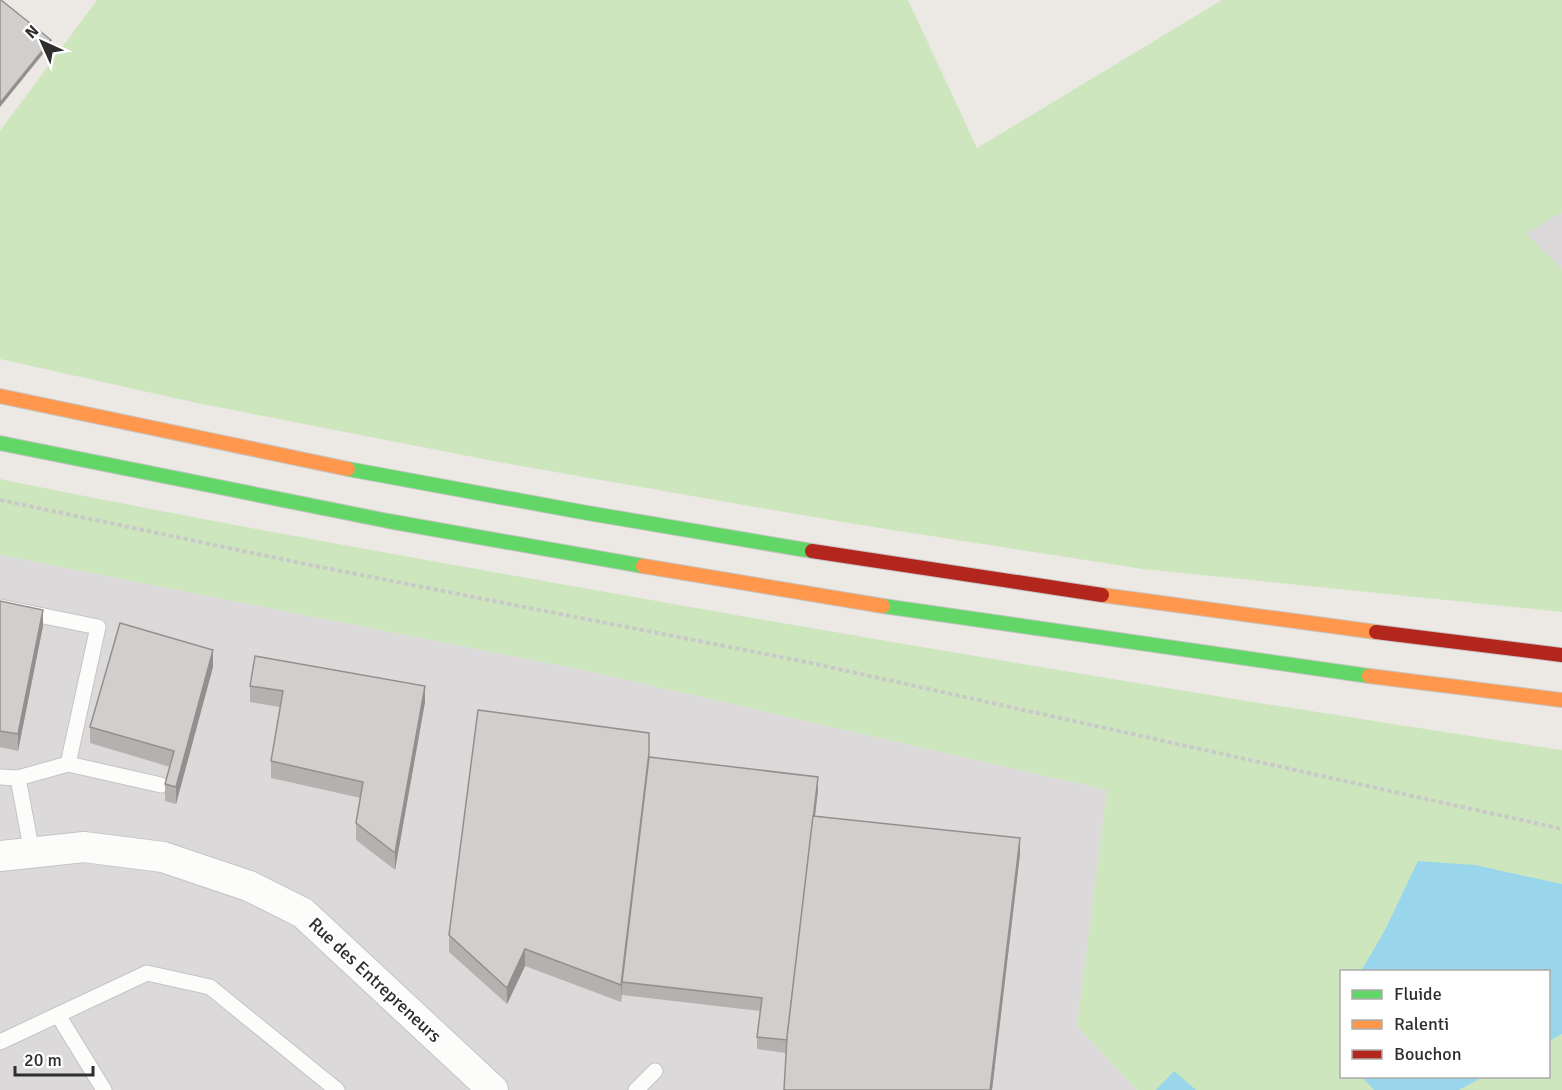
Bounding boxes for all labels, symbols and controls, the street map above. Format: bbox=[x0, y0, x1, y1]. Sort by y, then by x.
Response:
north arrow bbox=[12, 12, 72, 72]
text: N bbox=[21, 21, 43, 43]
street label: Rue des Entrepreneurs bbox=[304, 913, 446, 1047]
legend bbox=[1340, 970, 1550, 1078]
text: Fluide bbox=[1394, 983, 1442, 1005]
text: Ralenti bbox=[1394, 1013, 1449, 1035]
scale bar bbox=[15, 1039, 93, 1077]
text: Bouchon bbox=[1394, 1043, 1462, 1065]
text: 20 m bbox=[24, 1049, 62, 1071]

